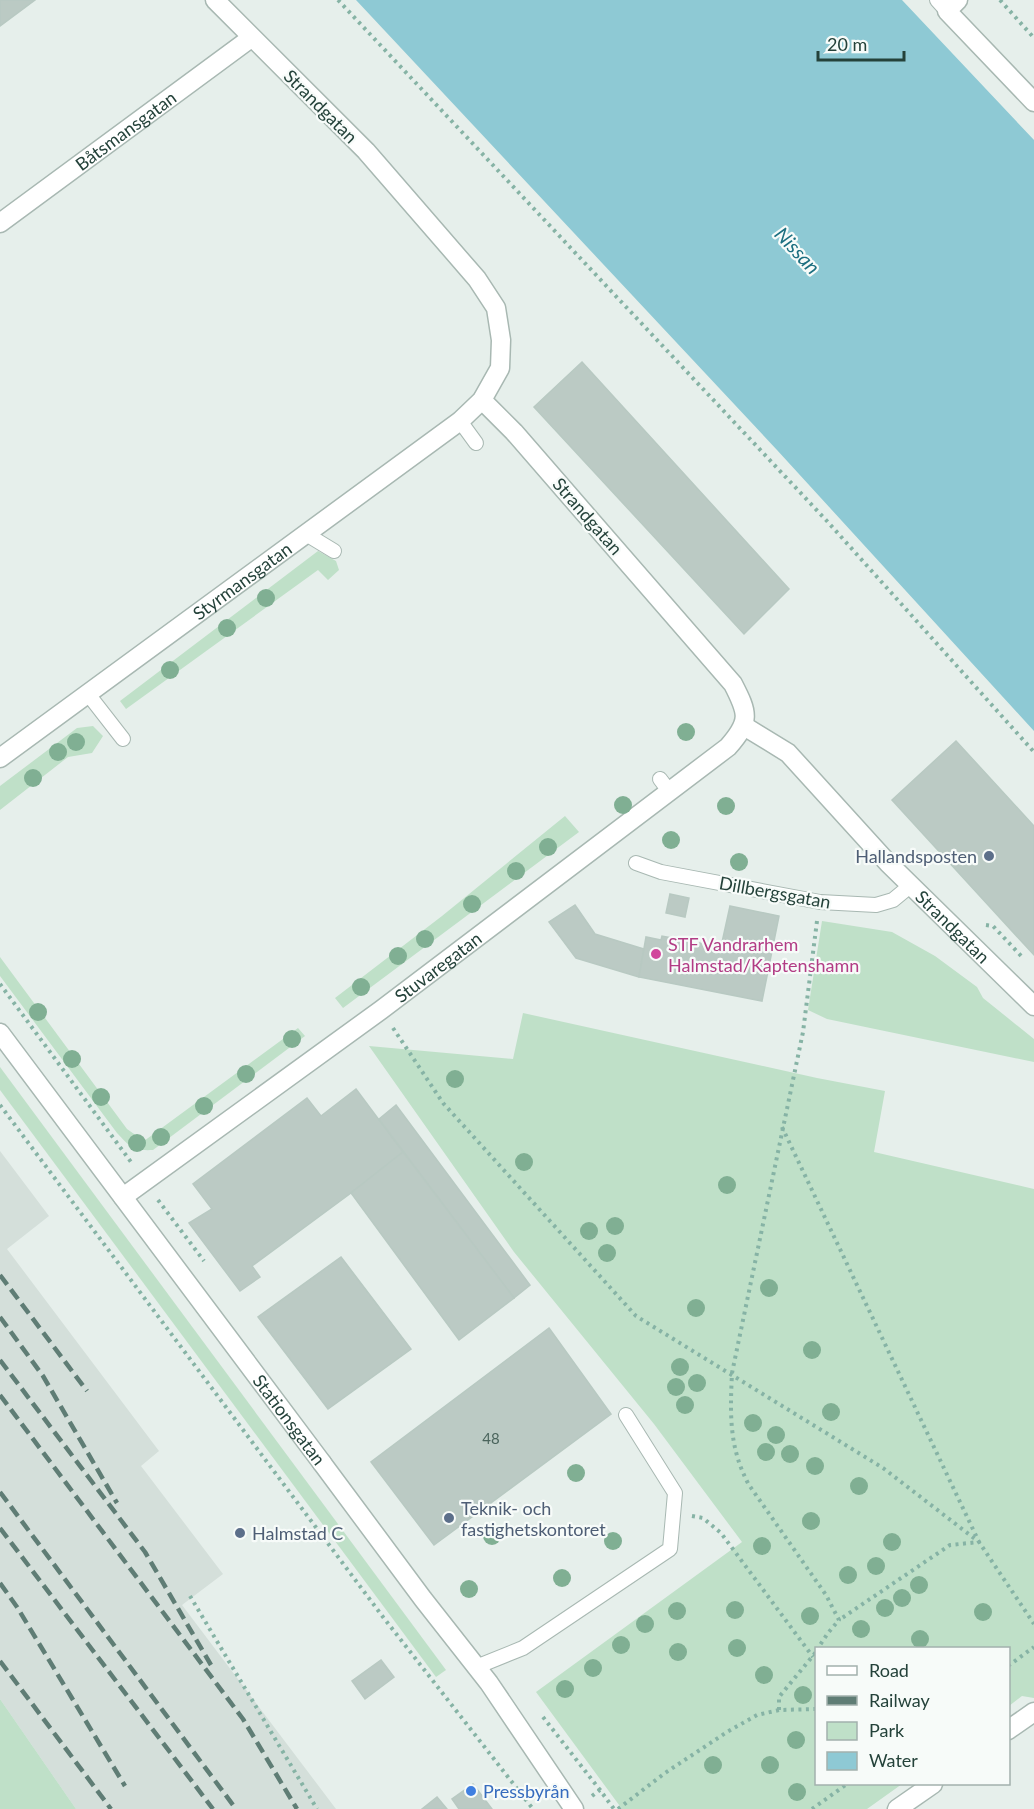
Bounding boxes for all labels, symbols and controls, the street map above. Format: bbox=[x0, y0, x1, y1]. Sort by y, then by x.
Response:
scale bar bbox=[818, 24, 904, 62]
text: 20 m bbox=[827, 33, 867, 55]
street label: Strandgatan bbox=[280, 65, 362, 147]
street label: Båtsmansgatan bbox=[71, 86, 180, 175]
water label: Nissan bbox=[770, 222, 826, 278]
street label: Strandgatan bbox=[549, 473, 627, 559]
street label: Styrmansgatan bbox=[188, 537, 296, 624]
place label: Hallandsposten bbox=[855, 845, 977, 867]
marker: Hallandsposten bbox=[982, 849, 996, 863]
street label: Dillbergsgatan bbox=[717, 871, 833, 913]
street label: Strandgatan bbox=[911, 885, 994, 968]
street label: Stuvaregatan bbox=[390, 927, 486, 1007]
place label: STF Vandrarhem Halmstad/Kaptenshamn bbox=[668, 933, 859, 976]
marker: STF Vandrarhem Halmstad/Kaptenshamn bbox=[649, 947, 663, 961]
street label: Stationsgatan bbox=[249, 1370, 331, 1469]
house number: 48 bbox=[482, 1429, 500, 1447]
place label: Teknik- och fastighetskontoret bbox=[461, 1497, 606, 1540]
marker: Teknik- och fastighetskontoret bbox=[442, 1511, 456, 1525]
place label: Halmstad C bbox=[252, 1522, 343, 1544]
marker: Halmstad C bbox=[233, 1526, 247, 1540]
legend bbox=[815, 1647, 1010, 1785]
text: Road bbox=[869, 1659, 909, 1681]
text: Railway bbox=[869, 1689, 930, 1711]
text: Park bbox=[869, 1719, 905, 1741]
text: Water bbox=[869, 1749, 918, 1771]
place label: Pressbyrån bbox=[483, 1780, 569, 1802]
marker: Pressbyrån bbox=[464, 1784, 478, 1798]

